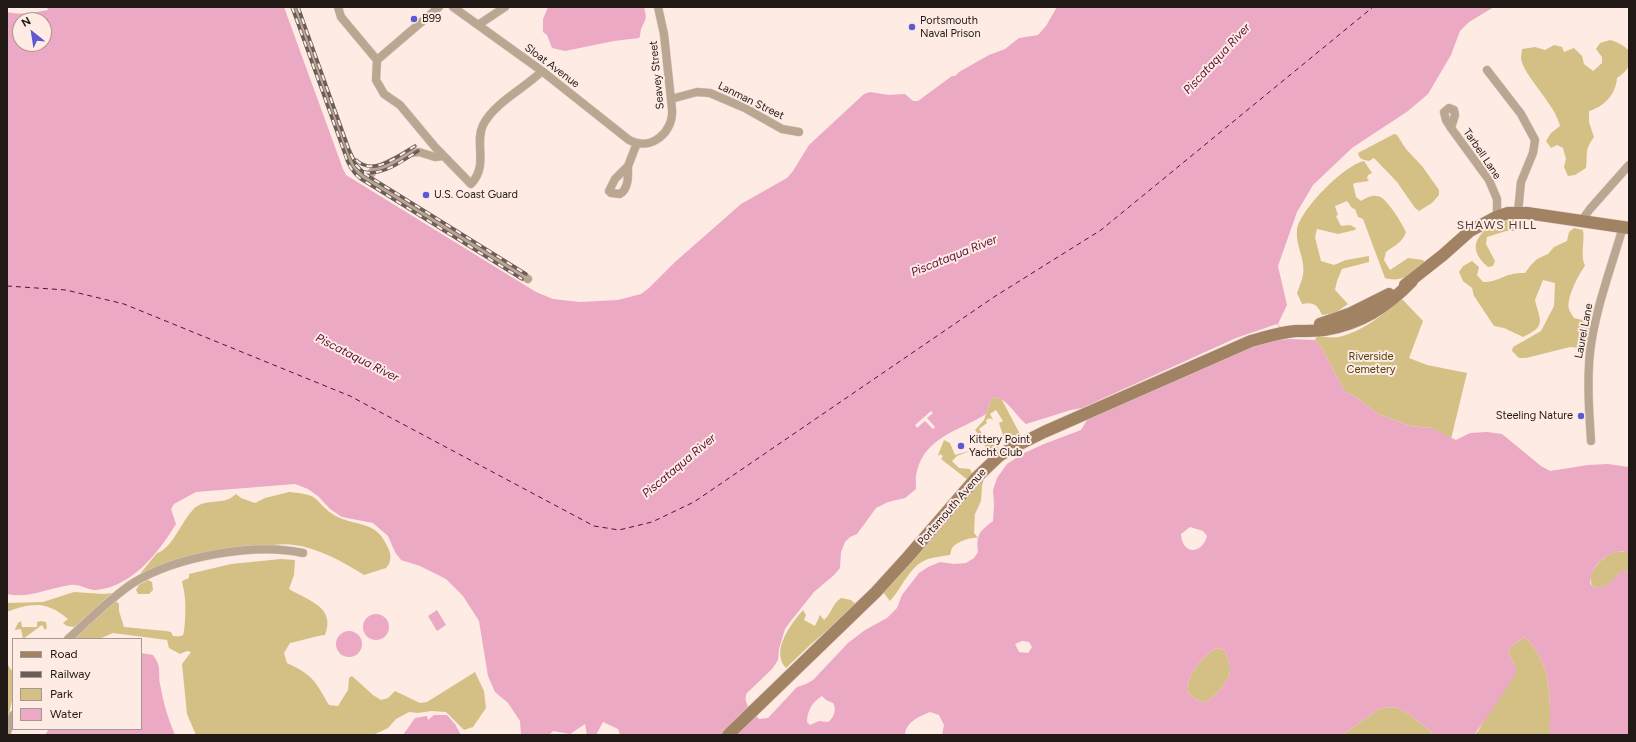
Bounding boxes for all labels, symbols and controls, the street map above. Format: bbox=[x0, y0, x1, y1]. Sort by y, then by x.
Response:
north arrow bbox=[12, 12, 52, 52]
place label: B99 bbox=[422, 12, 441, 26]
text: N bbox=[19, 14, 33, 30]
marker: B99 bbox=[409, 14, 419, 24]
place label: Portsmouth Naval Prison bbox=[920, 14, 981, 40]
water label: Piscataqua River bbox=[1181, 21, 1253, 97]
marker: Portsmouth Naval Prison bbox=[907, 22, 917, 32]
street label: Seavey Street bbox=[647, 40, 667, 110]
street label: Sloat Avenue bbox=[522, 41, 582, 91]
street label: Lanman Street bbox=[716, 79, 786, 123]
street label: Tarbell Lane bbox=[1460, 126, 1504, 182]
place label: U.S. Coast Guard bbox=[434, 188, 518, 202]
marker: U.S. Coast Guard bbox=[421, 190, 431, 200]
district label: SHAWS HILL bbox=[1457, 218, 1537, 232]
water label: Piscataqua River bbox=[909, 232, 999, 280]
street label: Laurel Lane bbox=[1572, 302, 1596, 360]
water label: Piscataqua River bbox=[313, 331, 401, 385]
park label: Riverside Cemetery bbox=[1347, 350, 1395, 376]
place label: Steeling Nature bbox=[1496, 409, 1573, 423]
marker: Steeling Nature bbox=[1576, 411, 1586, 421]
water label: Piscataqua River bbox=[639, 431, 719, 501]
place label: Kittery Point Yacht Club bbox=[969, 433, 1030, 459]
marker: Kittery Point Yacht Club bbox=[956, 441, 966, 451]
street label: Portsmouth Avenue bbox=[915, 466, 989, 548]
legend bbox=[12, 638, 142, 730]
text: Road bbox=[50, 647, 78, 661]
text: Railway bbox=[50, 667, 91, 681]
text: Park bbox=[50, 687, 73, 701]
text: Water bbox=[50, 707, 82, 721]

